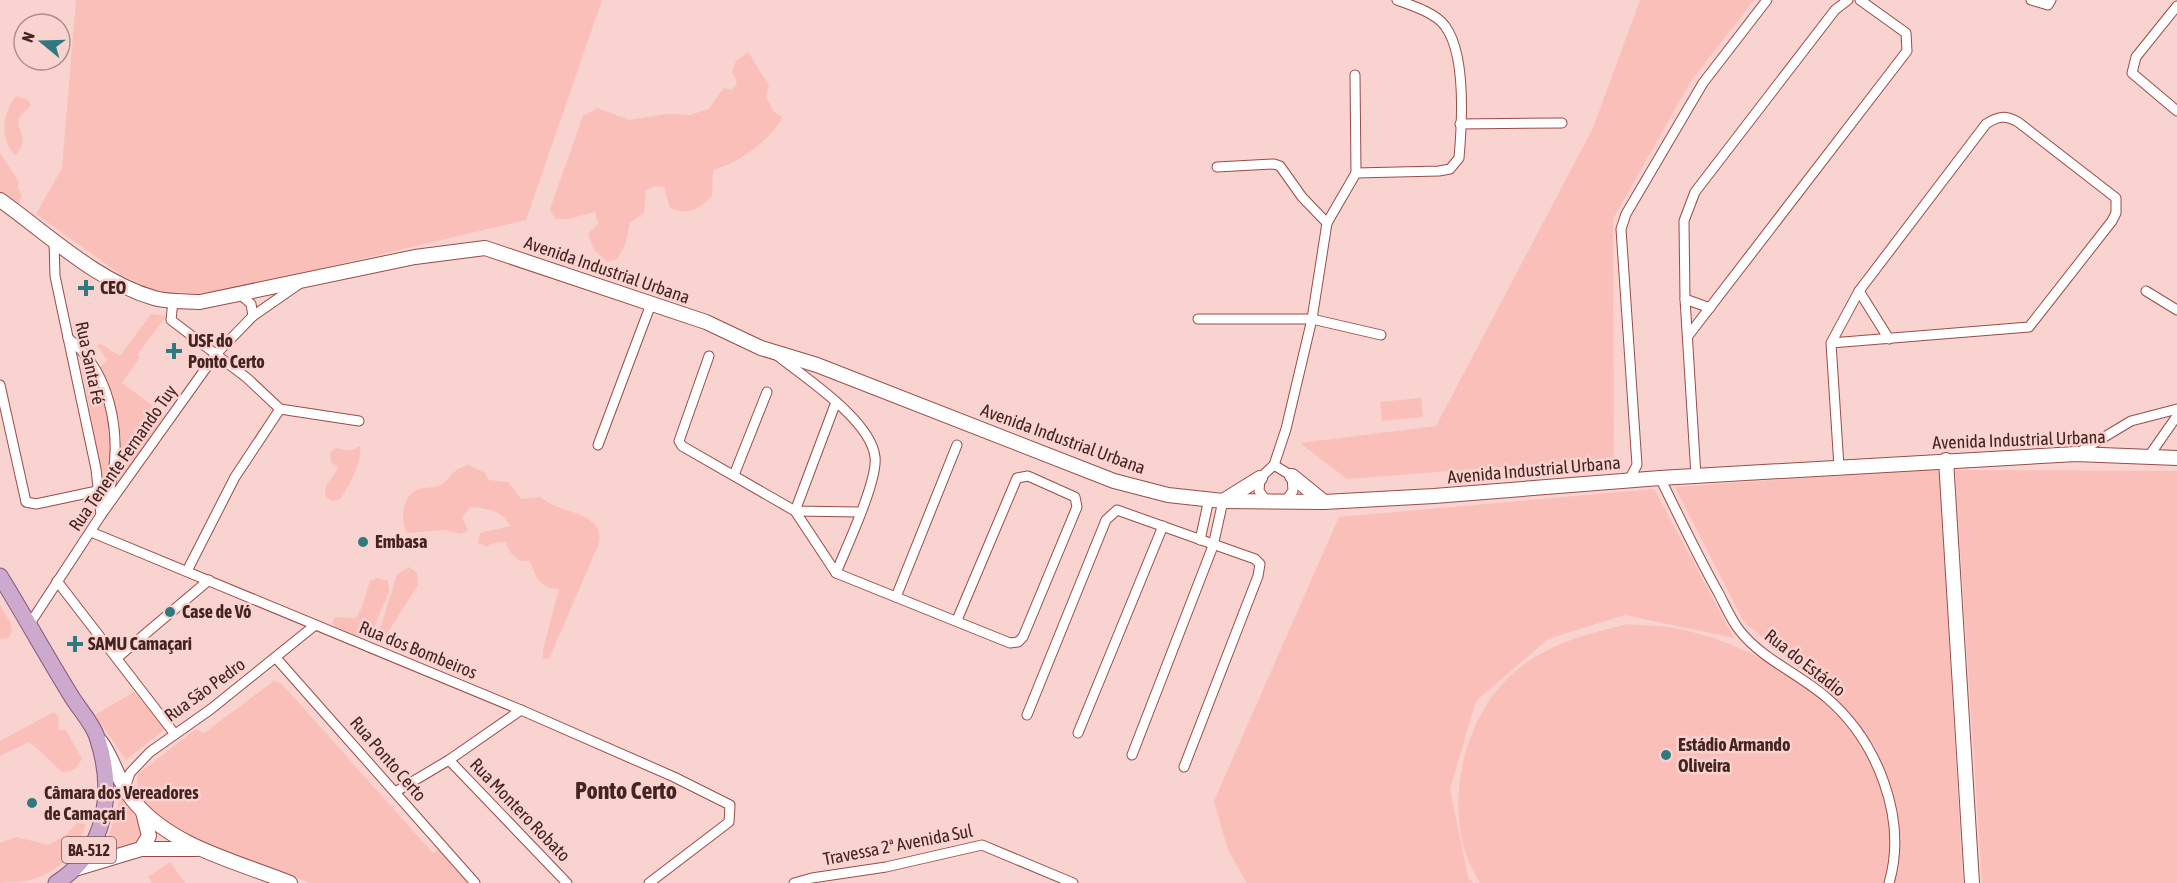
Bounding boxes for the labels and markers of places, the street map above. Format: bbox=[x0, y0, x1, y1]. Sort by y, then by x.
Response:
place label: CEO bbox=[100, 277, 126, 298]
marker: CEO bbox=[77, 279, 95, 297]
place label: USF do Ponto Certo bbox=[188, 330, 265, 372]
marker: USF do Ponto Certo bbox=[165, 342, 183, 360]
place label: Embasa bbox=[375, 531, 427, 552]
marker: Embasa bbox=[356, 535, 370, 549]
place label: Case de Vó bbox=[182, 601, 251, 622]
marker: Case de Vó bbox=[163, 605, 177, 619]
place label: SAMU Camaçari bbox=[88, 633, 192, 654]
marker: SAMU Camaçari bbox=[66, 635, 84, 653]
place label: Estádio Armando Oliveira bbox=[1678, 734, 1790, 776]
marker: Estádio Armando Oliveira bbox=[1659, 748, 1673, 762]
place label: Câmara dos Vereadores de Camaçari bbox=[44, 782, 199, 824]
marker: Câmara dos Vereadores de Camaçari bbox=[25, 796, 39, 810]

